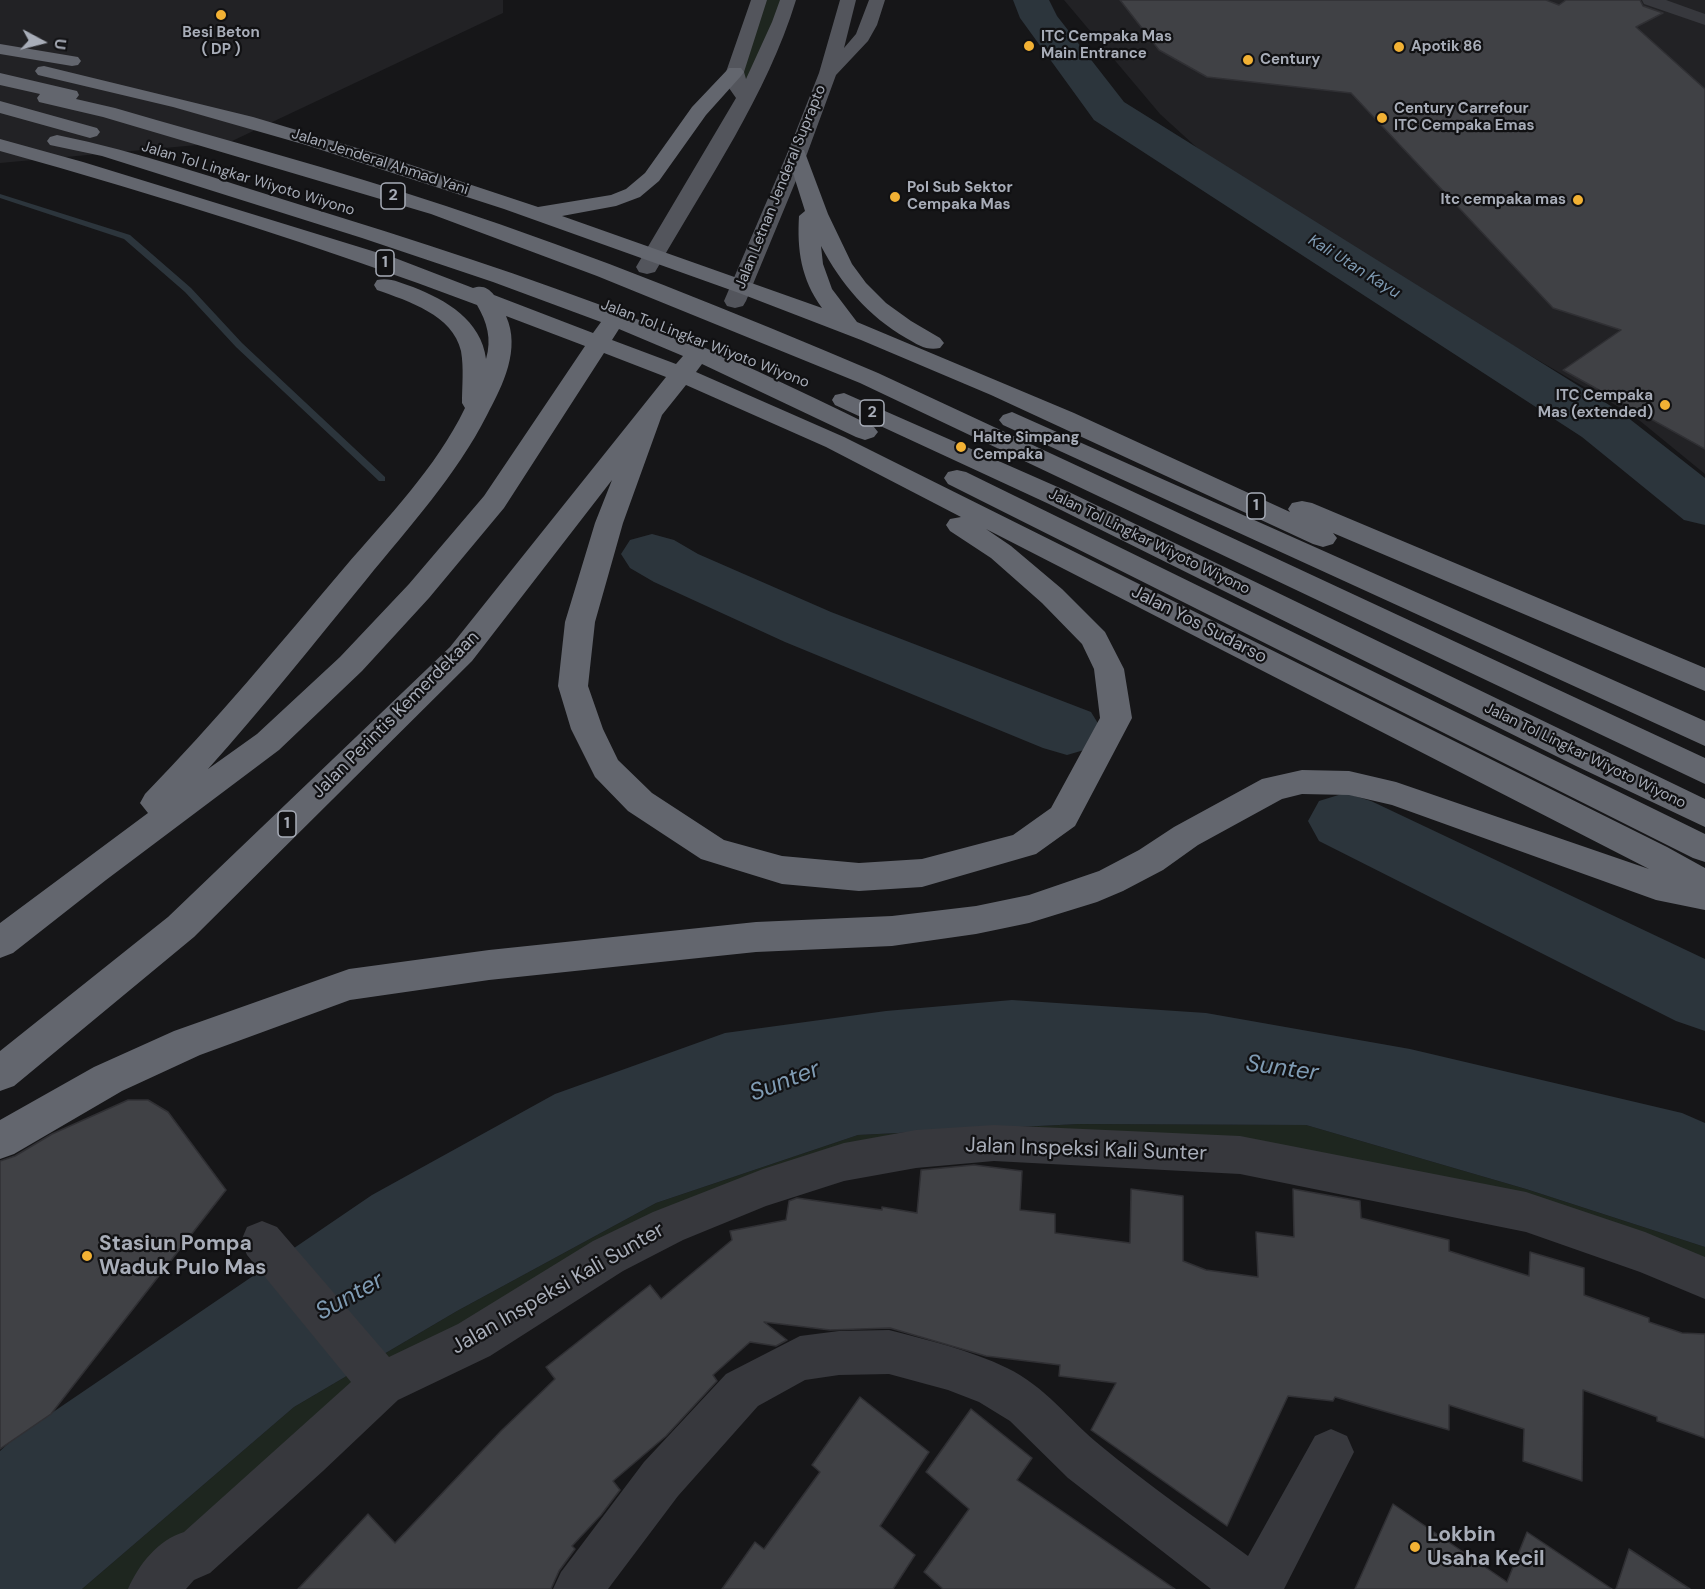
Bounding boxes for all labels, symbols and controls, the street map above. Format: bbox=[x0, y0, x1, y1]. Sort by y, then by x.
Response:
marker: Besi Beton ( DP ) bbox=[214, 8, 228, 22]
north arrow bbox=[12, 12, 72, 72]
place label: Besi Beton ( DP ) bbox=[182, 24, 260, 59]
place label: ITC Cempaka Mas Main Entrance bbox=[1041, 28, 1172, 63]
text: U bbox=[49, 38, 71, 51]
place label: Apotik 86 bbox=[1411, 38, 1482, 56]
marker: ITC Cempaka Mas Main Entrance bbox=[1022, 39, 1036, 53]
marker: Apotik 86 bbox=[1392, 40, 1406, 54]
place label: Century bbox=[1260, 51, 1320, 69]
marker: Century bbox=[1241, 53, 1255, 67]
street label: Jalan Letnan Jenderal Suprapto bbox=[732, 82, 830, 292]
place label: Century Carrefour ITC Cempaka Emas bbox=[1394, 100, 1534, 135]
marker: Century Carrefour ITC Cempaka Emas bbox=[1375, 111, 1389, 125]
street label: Jalan Jenderal Ahmad Yani bbox=[289, 125, 471, 199]
street label: Jalan Tol Lingkar Wiyoto Wiyono bbox=[139, 138, 357, 220]
place label: Pol Sub Sektor Cempaka Mas bbox=[907, 179, 1013, 214]
road number: 2 bbox=[381, 183, 405, 209]
marker: Pol Sub Sektor Cempaka Mas bbox=[888, 190, 902, 204]
place label: Itc cempaka mas bbox=[1441, 191, 1566, 209]
marker: Itc cempaka mas bbox=[1571, 193, 1585, 207]
water label: Kali Utan Kayu bbox=[1305, 231, 1403, 303]
road number: 1 bbox=[376, 250, 394, 276]
street label: Jalan Tol Lingkar Wiyoto Wiyono bbox=[598, 296, 812, 392]
place label: ITC Cempaka Mas (extended) bbox=[1538, 387, 1653, 422]
marker: ITC Cempaka Mas (extended) bbox=[1658, 398, 1672, 412]
road number: 2 bbox=[860, 400, 884, 426]
place label: Halte Simpang Cempaka bbox=[973, 429, 1079, 464]
marker: Halte Simpang Cempaka bbox=[954, 440, 968, 454]
street label: Jalan Tol Lingkar Wiyoto Wiyono bbox=[1045, 485, 1253, 599]
road number: 1 bbox=[1247, 493, 1265, 519]
street label: Jalan Yos Sudarso bbox=[1128, 581, 1270, 669]
street label: Jalan Perintis Kemerdekaan bbox=[308, 627, 484, 803]
street label: Jalan Tol Lingkar Wiyoto Wiyono bbox=[1481, 699, 1689, 813]
road number: 1 bbox=[278, 811, 296, 837]
water label: Sunter bbox=[1244, 1050, 1320, 1088]
water label: Sunter bbox=[746, 1055, 824, 1109]
street label: Jalan Inspeksi Kali Sunter bbox=[965, 1133, 1207, 1167]
street label: Jalan Inspeksi Kali Sunter bbox=[447, 1218, 669, 1360]
place label: Stasiun Pompa Waduk Pulo Mas bbox=[99, 1231, 266, 1281]
marker: Stasiun Pompa Waduk Pulo Mas bbox=[80, 1249, 94, 1263]
water label: Sunter bbox=[311, 1267, 389, 1327]
place label: Lokbin Usaha Kecil bbox=[1427, 1522, 1545, 1572]
marker: Lokbin Usaha Kecil bbox=[1408, 1540, 1422, 1554]

